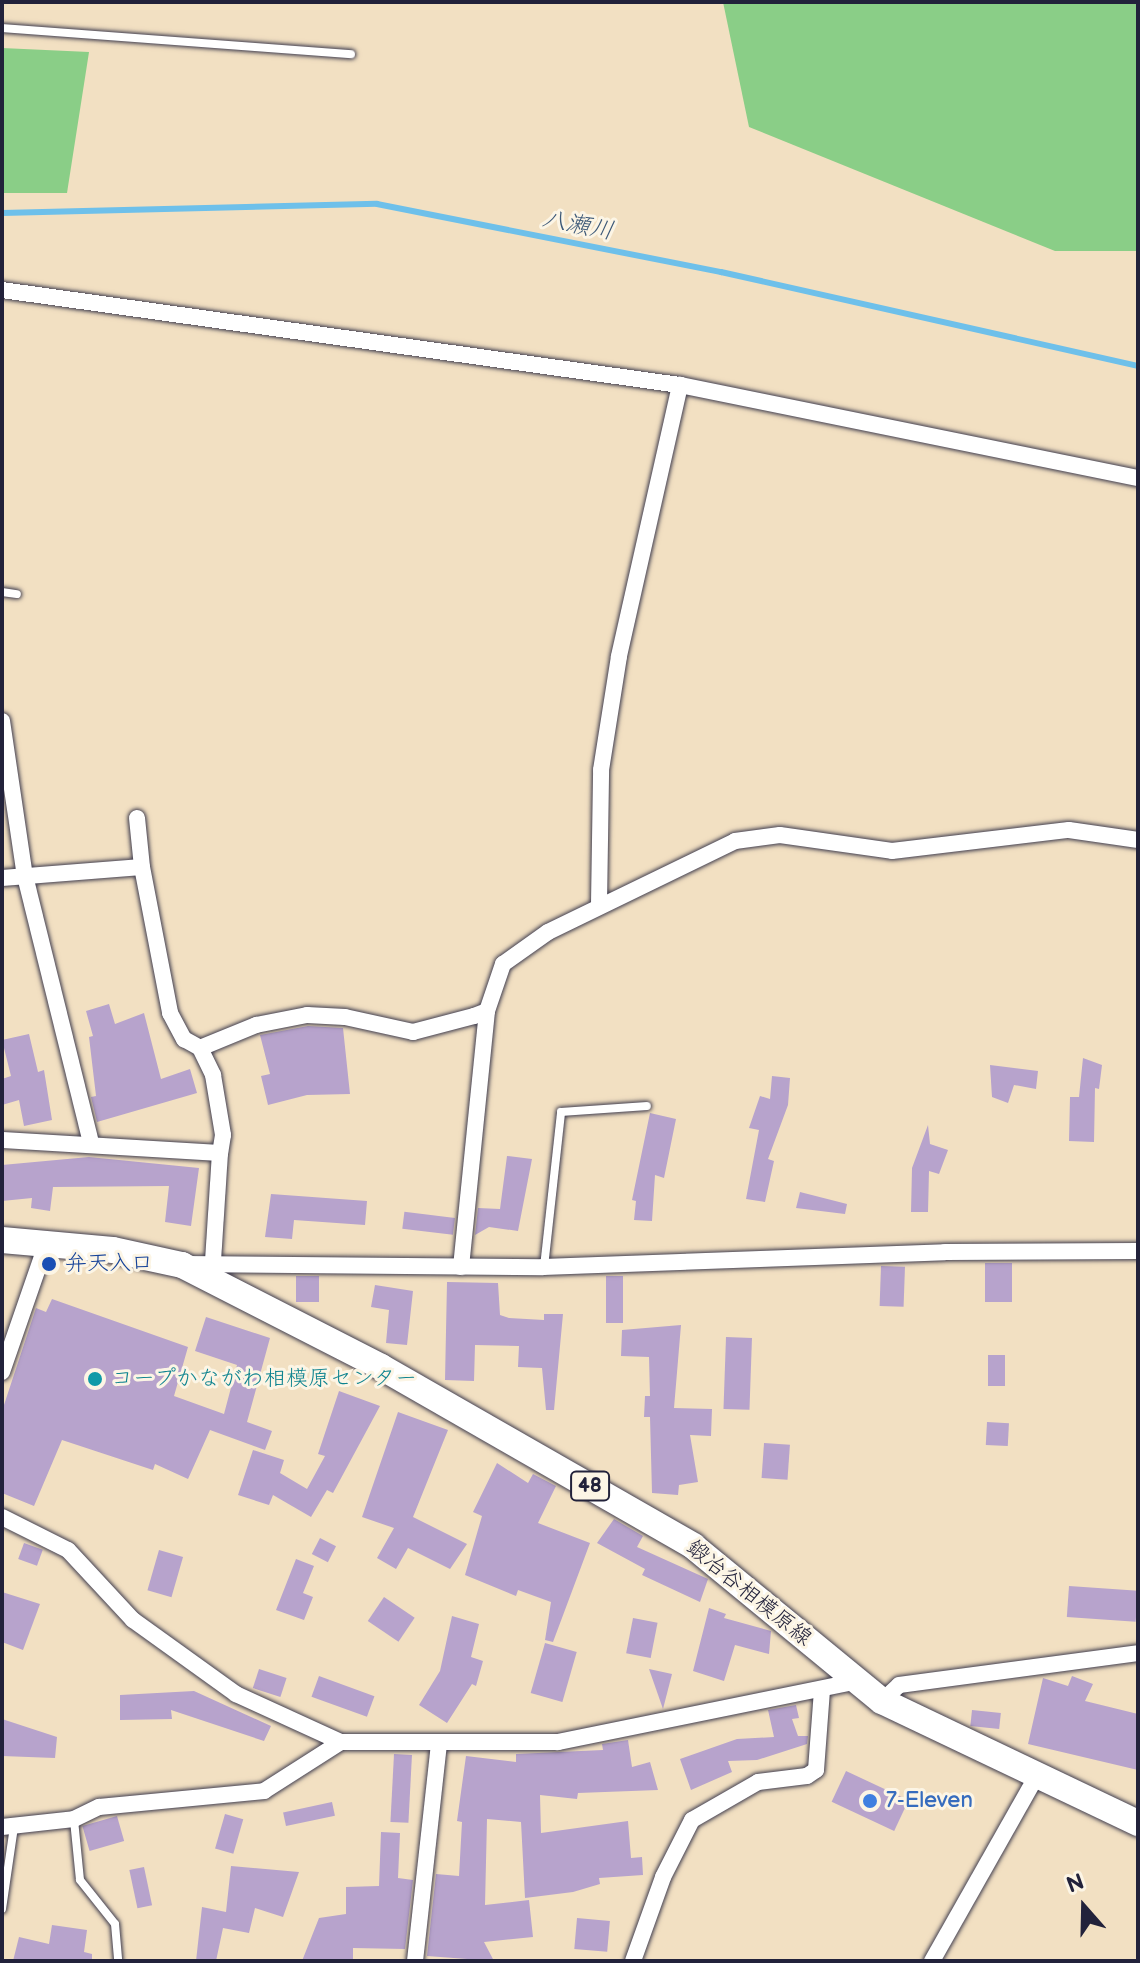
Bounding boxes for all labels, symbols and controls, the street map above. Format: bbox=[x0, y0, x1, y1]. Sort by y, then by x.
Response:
water label: 八瀬川 bbox=[540, 204, 616, 246]
place label: 弁天入口 bbox=[65, 1251, 153, 1277]
marker: 弁天入口 bbox=[40, 1255, 58, 1273]
place label: コープかながわ相模原センター bbox=[111, 1366, 419, 1392]
marker: コープかながわ相模原センター bbox=[86, 1370, 104, 1388]
road number: 48 bbox=[570, 1470, 610, 1502]
street label: 鍛冶谷相模原線 bbox=[681, 1534, 817, 1652]
place label: 7-Eleven bbox=[886, 1788, 973, 1814]
marker: 7-Eleven bbox=[861, 1792, 879, 1810]
north arrow bbox=[1044, 1867, 1124, 1947]
text: N bbox=[1063, 1868, 1088, 1899]

